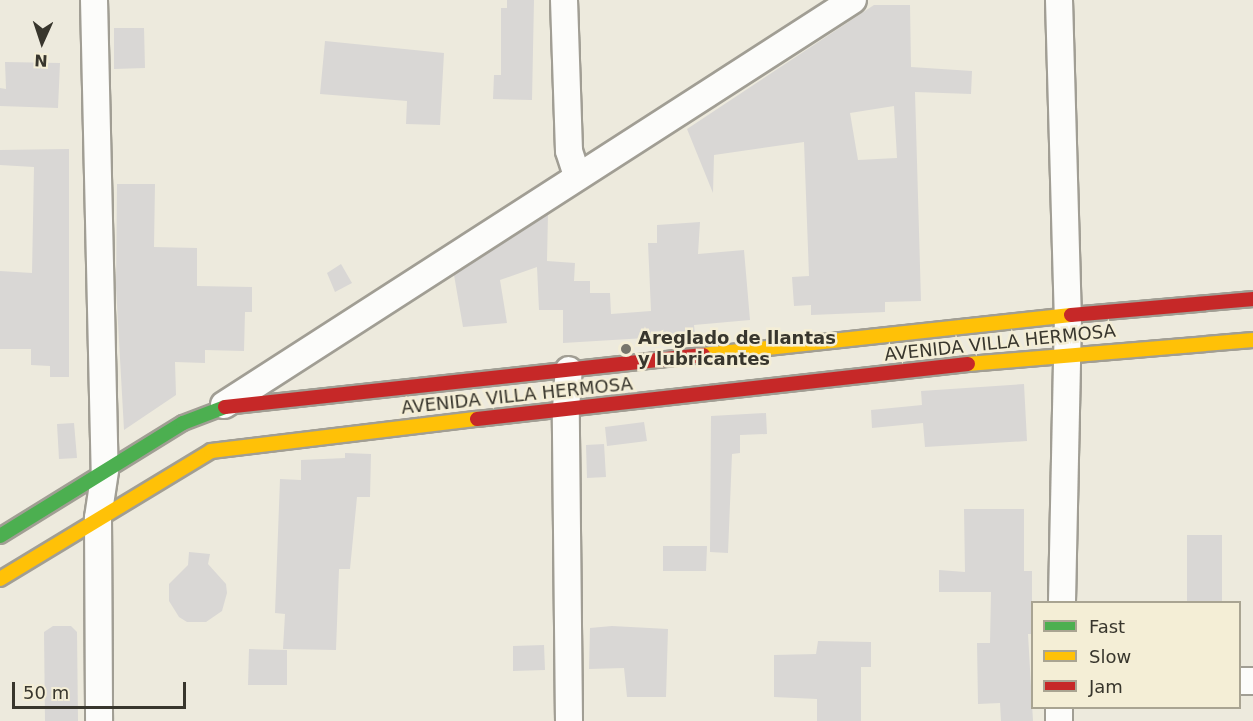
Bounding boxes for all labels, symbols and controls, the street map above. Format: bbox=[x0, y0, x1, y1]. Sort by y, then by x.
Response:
north arrow bbox=[12, 12, 72, 72]
text: N bbox=[34, 51, 48, 70]
street label: AVENIDA VILLA HERMOSA bbox=[883, 320, 1117, 366]
place label: Areglado de llantas y lubricantes bbox=[638, 328, 836, 370]
marker: Areglado de llantas y lubricantes bbox=[619, 342, 633, 356]
street label: AVENIDA VILLA HERMOSA bbox=[400, 373, 634, 419]
legend bbox=[1031, 601, 1241, 709]
text: Fast bbox=[1089, 616, 1125, 637]
text: Slow bbox=[1089, 646, 1131, 667]
scale bar bbox=[15, 670, 189, 708]
text: Jam bbox=[1089, 676, 1123, 697]
text: 50 m bbox=[23, 682, 69, 703]

